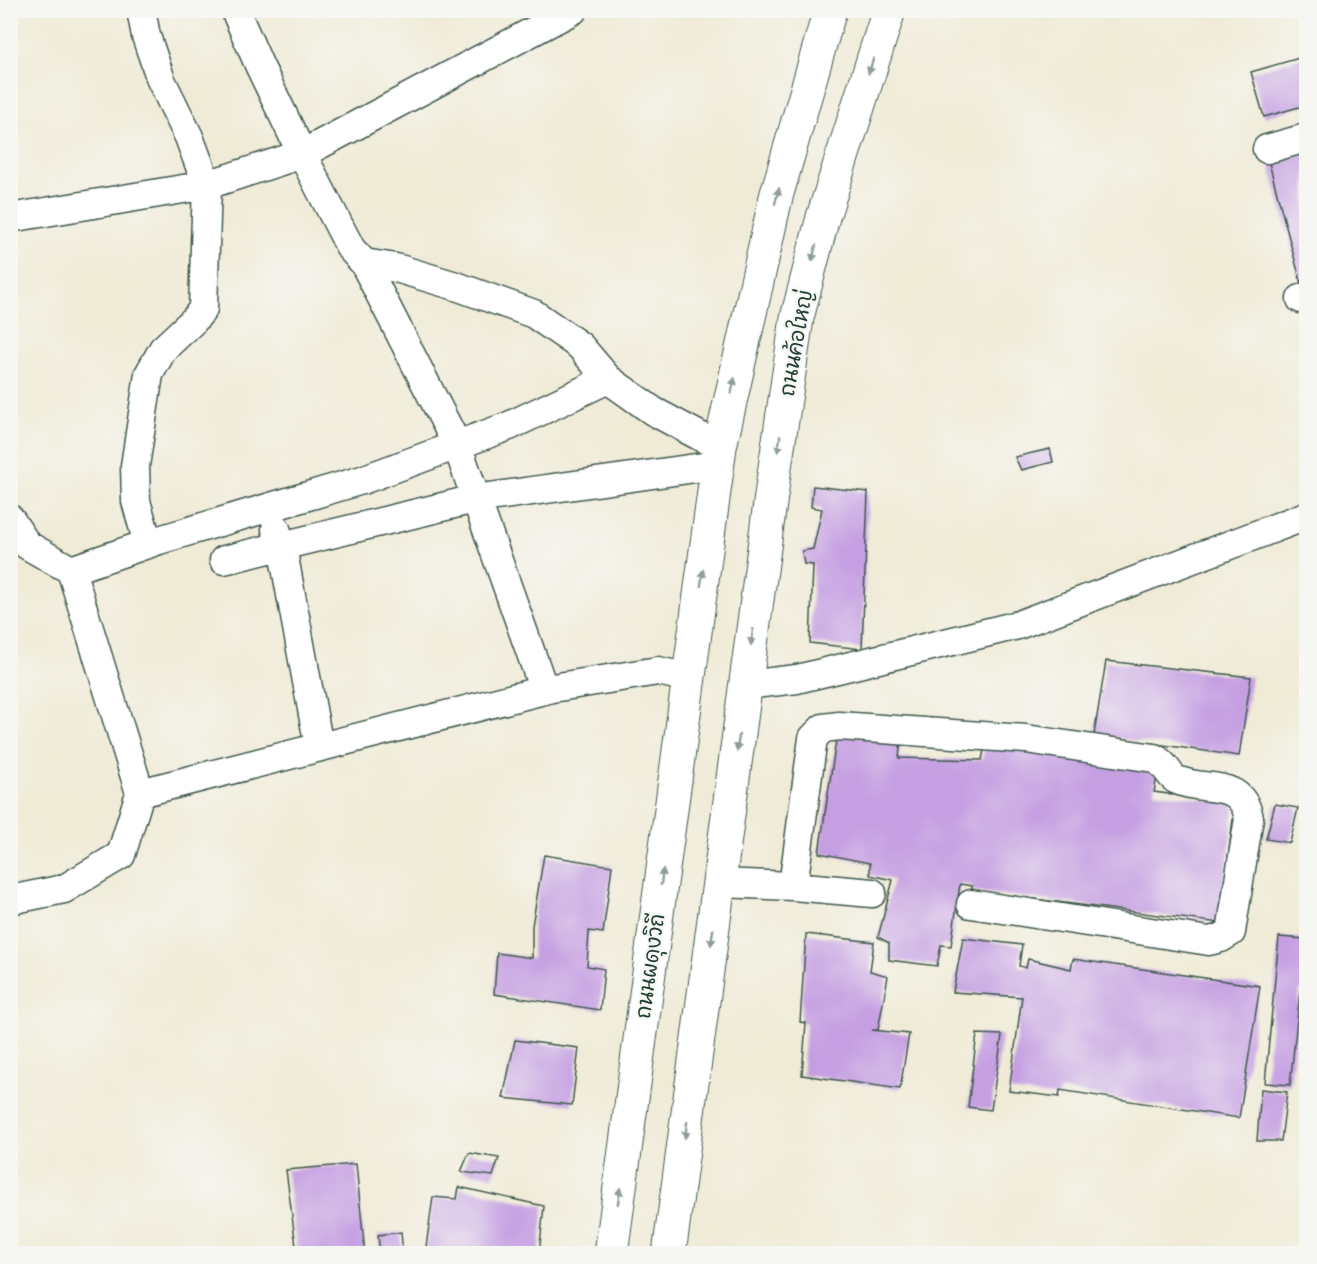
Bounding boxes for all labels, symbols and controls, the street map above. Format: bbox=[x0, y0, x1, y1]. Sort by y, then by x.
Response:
one-way arrow bbox=[866, 57, 876, 75]
one-way arrow bbox=[772, 187, 782, 205]
one-way arrow bbox=[809, 244, 818, 262]
street label: ถนนค้อใหญ่ bbox=[774, 288, 822, 399]
one-way arrow bbox=[729, 376, 738, 395]
one-way arrow bbox=[774, 435, 783, 454]
one-way arrow bbox=[697, 569, 707, 588]
one-way arrow bbox=[748, 628, 757, 647]
one-way arrow bbox=[733, 734, 743, 753]
one-way arrow bbox=[657, 868, 666, 887]
street label: ถนนผดุงวิถี bbox=[630, 912, 674, 1021]
one-way arrow bbox=[707, 927, 717, 946]
one-way arrow bbox=[681, 1120, 691, 1139]
one-way arrow bbox=[614, 1186, 623, 1205]

